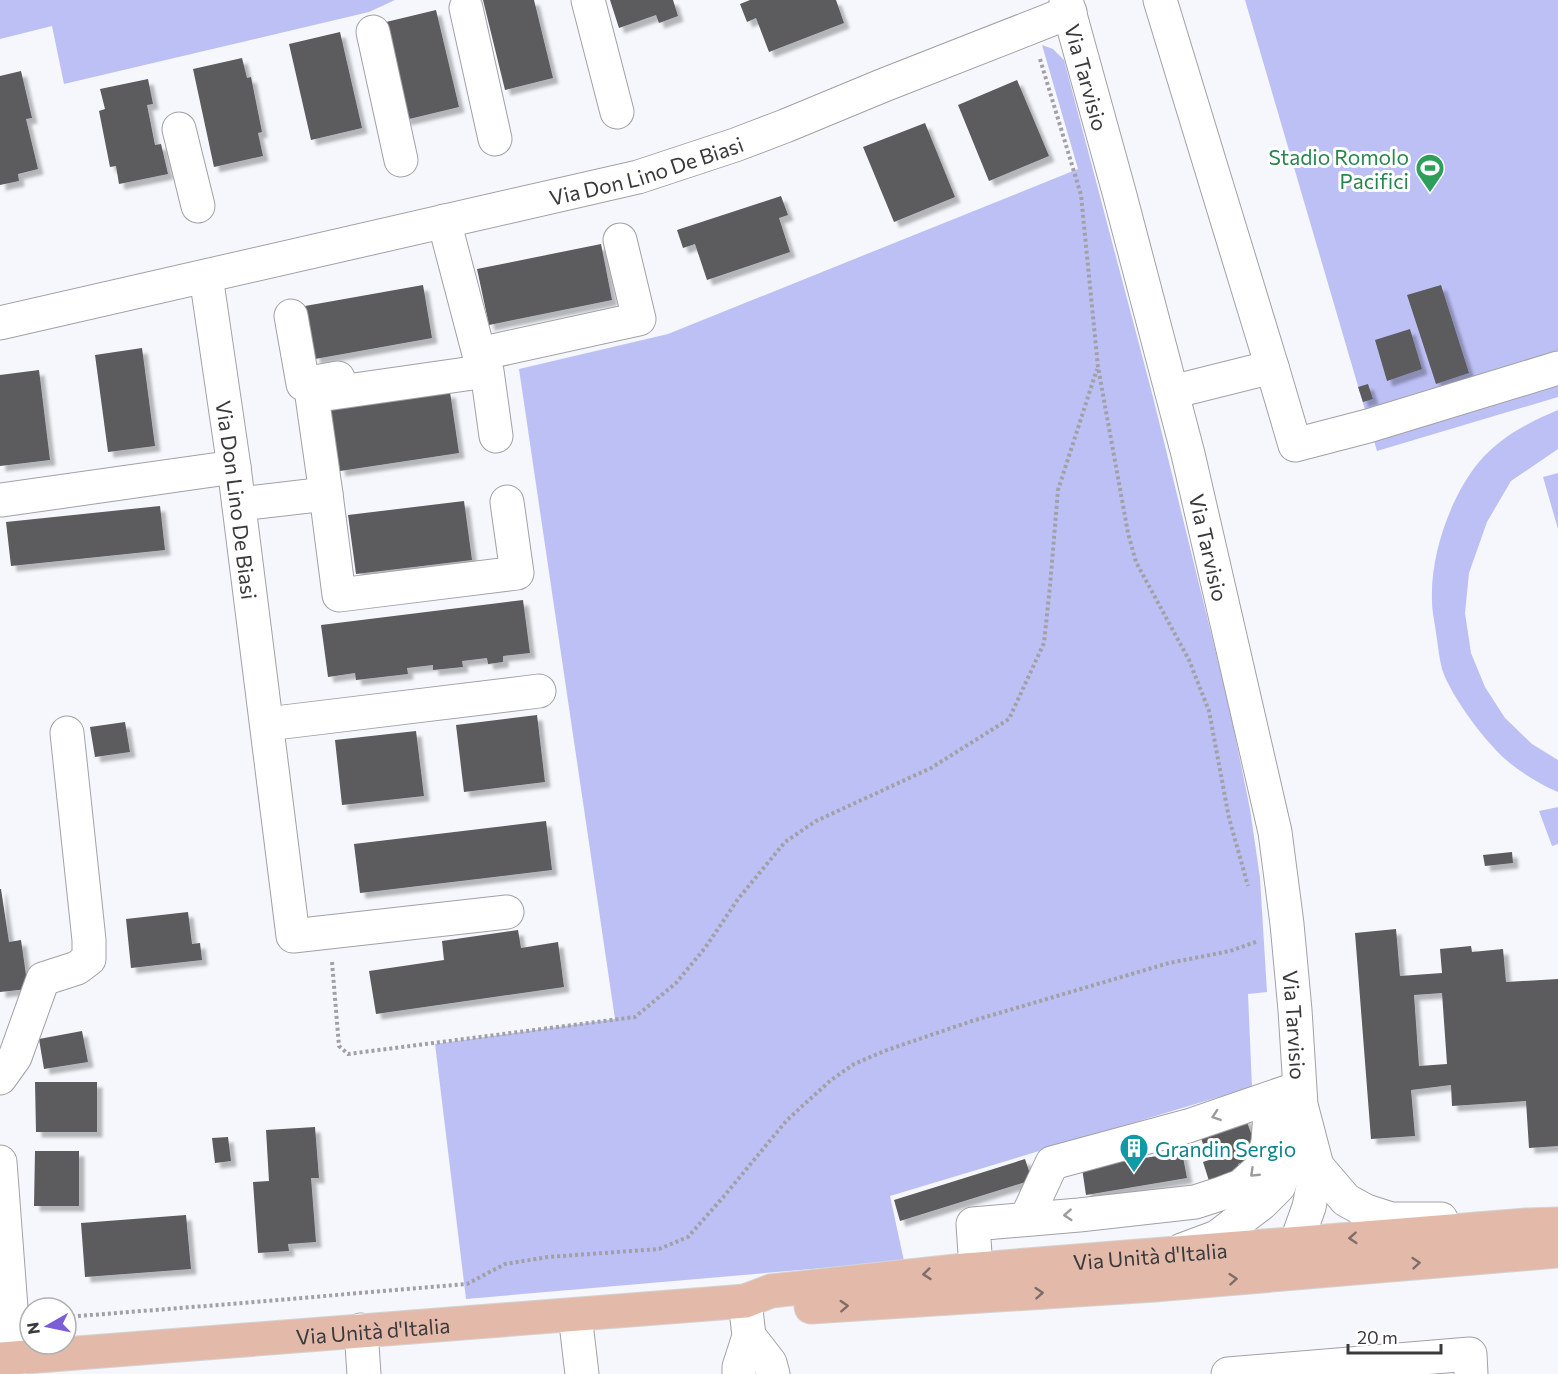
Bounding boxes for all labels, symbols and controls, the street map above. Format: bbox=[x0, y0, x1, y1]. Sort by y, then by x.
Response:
street label: Via Tarvisio bbox=[1061, 21, 1114, 133]
street label: Via Don Lino De Biasi bbox=[547, 131, 747, 209]
place label: Stadio Romolo Pacifici bbox=[1269, 144, 1409, 193]
sports icon: Stadio Romolo Pacifici bbox=[1414, 152, 1446, 194]
street label: Via Don Lino De Biasi bbox=[212, 399, 263, 601]
street label: Via Tarvisio bbox=[1185, 491, 1234, 604]
street label: Via Tarvisio bbox=[1279, 969, 1312, 1080]
one-way arrow bbox=[1211, 1109, 1222, 1122]
building icon: Grandin Sergio bbox=[1118, 1132, 1150, 1174]
place label: Grandin Sergio bbox=[1155, 1136, 1296, 1161]
one-way arrow bbox=[1251, 1166, 1261, 1177]
one-way arrow bbox=[1064, 1209, 1073, 1222]
one-way arrow bbox=[1349, 1231, 1358, 1244]
street label: Via Unità d'Italia bbox=[1072, 1236, 1228, 1274]
one-way arrow bbox=[1411, 1257, 1421, 1270]
one-way arrow bbox=[922, 1267, 931, 1280]
one-way arrow bbox=[1229, 1273, 1238, 1286]
one-way arrow bbox=[1034, 1287, 1043, 1300]
north arrow bbox=[18, 1296, 78, 1356]
one-way arrow bbox=[840, 1299, 849, 1312]
street label: Via Unità d'Italia bbox=[295, 1312, 451, 1348]
scale bar bbox=[1348, 1317, 1441, 1355]
text: N bbox=[22, 1321, 43, 1336]
text: 20 m bbox=[1357, 1326, 1398, 1348]

